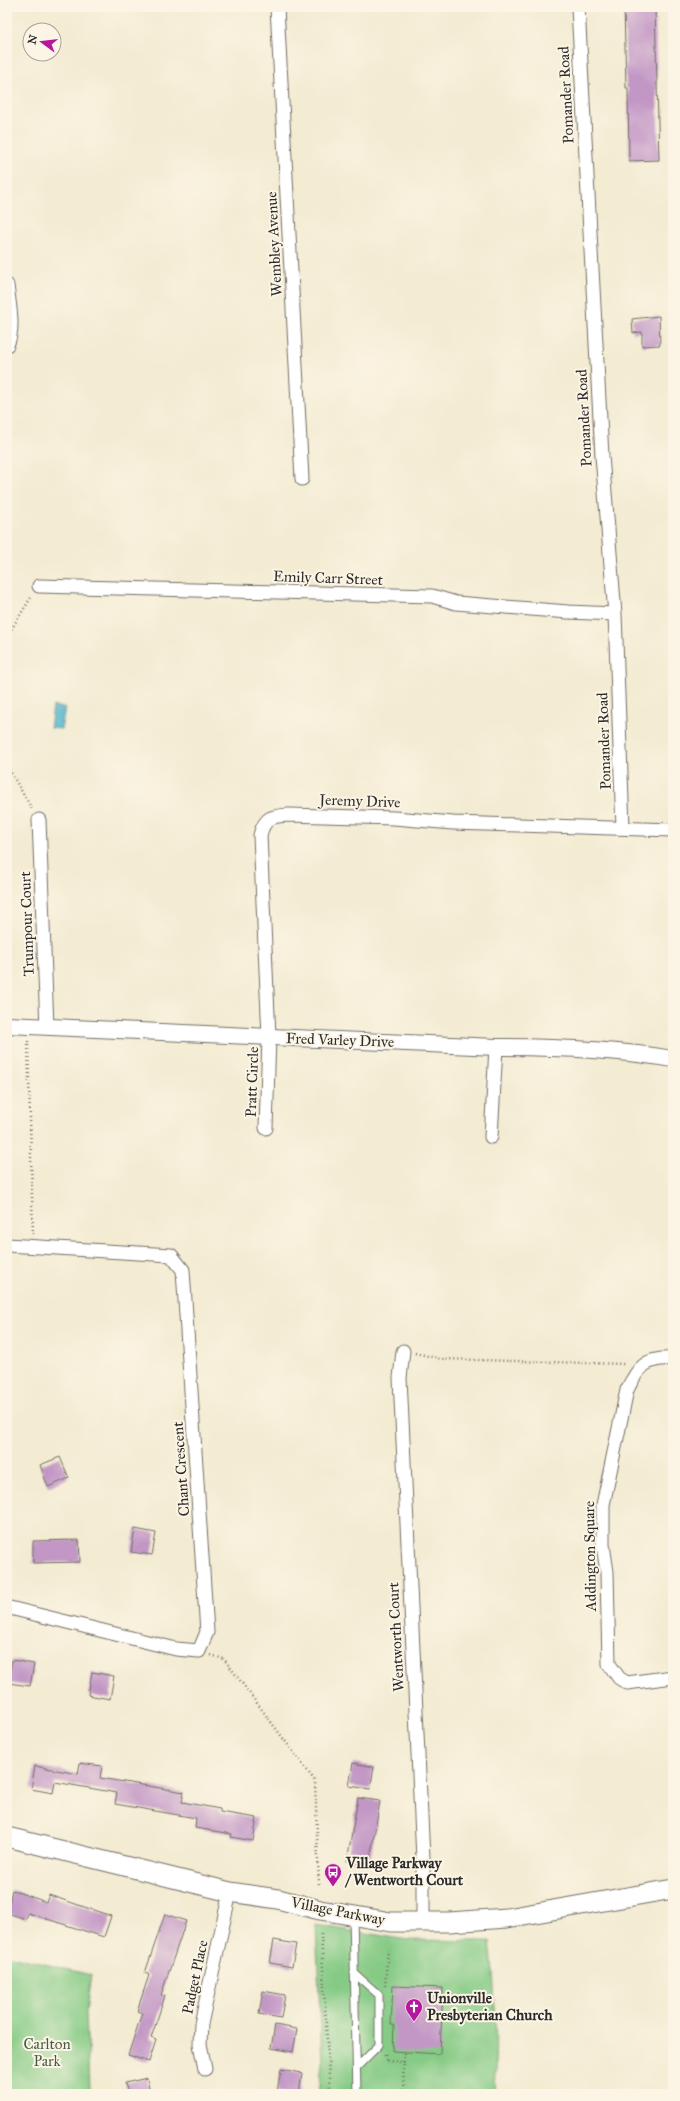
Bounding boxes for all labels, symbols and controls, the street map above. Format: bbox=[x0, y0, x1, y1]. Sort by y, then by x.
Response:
north arrow bbox=[22, 22, 62, 62]
text: N bbox=[25, 33, 40, 46]
street label: Pomander Road bbox=[554, 45, 578, 144]
street label: Wembley Avenue bbox=[262, 191, 286, 297]
street label: Pomander Road bbox=[572, 368, 596, 467]
street label: Emily Carr Street bbox=[273, 567, 384, 589]
street label: Pomander Road bbox=[593, 691, 615, 790]
street label: Jeremy Drive bbox=[317, 791, 401, 812]
street label: Trumpour Court bbox=[16, 870, 38, 977]
street label: Fred Varley Drive bbox=[286, 1029, 394, 1051]
street label: Pratt Circle bbox=[242, 1046, 262, 1118]
street label: Chant Crescent bbox=[169, 1420, 193, 1517]
street label: Addington Square bbox=[580, 1501, 601, 1612]
street label: Wentworth Court bbox=[384, 1581, 408, 1692]
place label: Village Parkway / Wentworth Court bbox=[344, 1854, 464, 1889]
bus stop icon: Village Parkway / Wentworth Court bbox=[323, 1862, 343, 1887]
street label: Village Parkway bbox=[288, 1893, 388, 1929]
street label: Padget Place bbox=[178, 1938, 212, 2016]
place label: Unionville Presbyterian Church bbox=[427, 1989, 553, 2025]
church icon: Unionville Presbyterian Church bbox=[404, 1997, 424, 2022]
park label: Carlton Park bbox=[23, 2035, 71, 2070]

